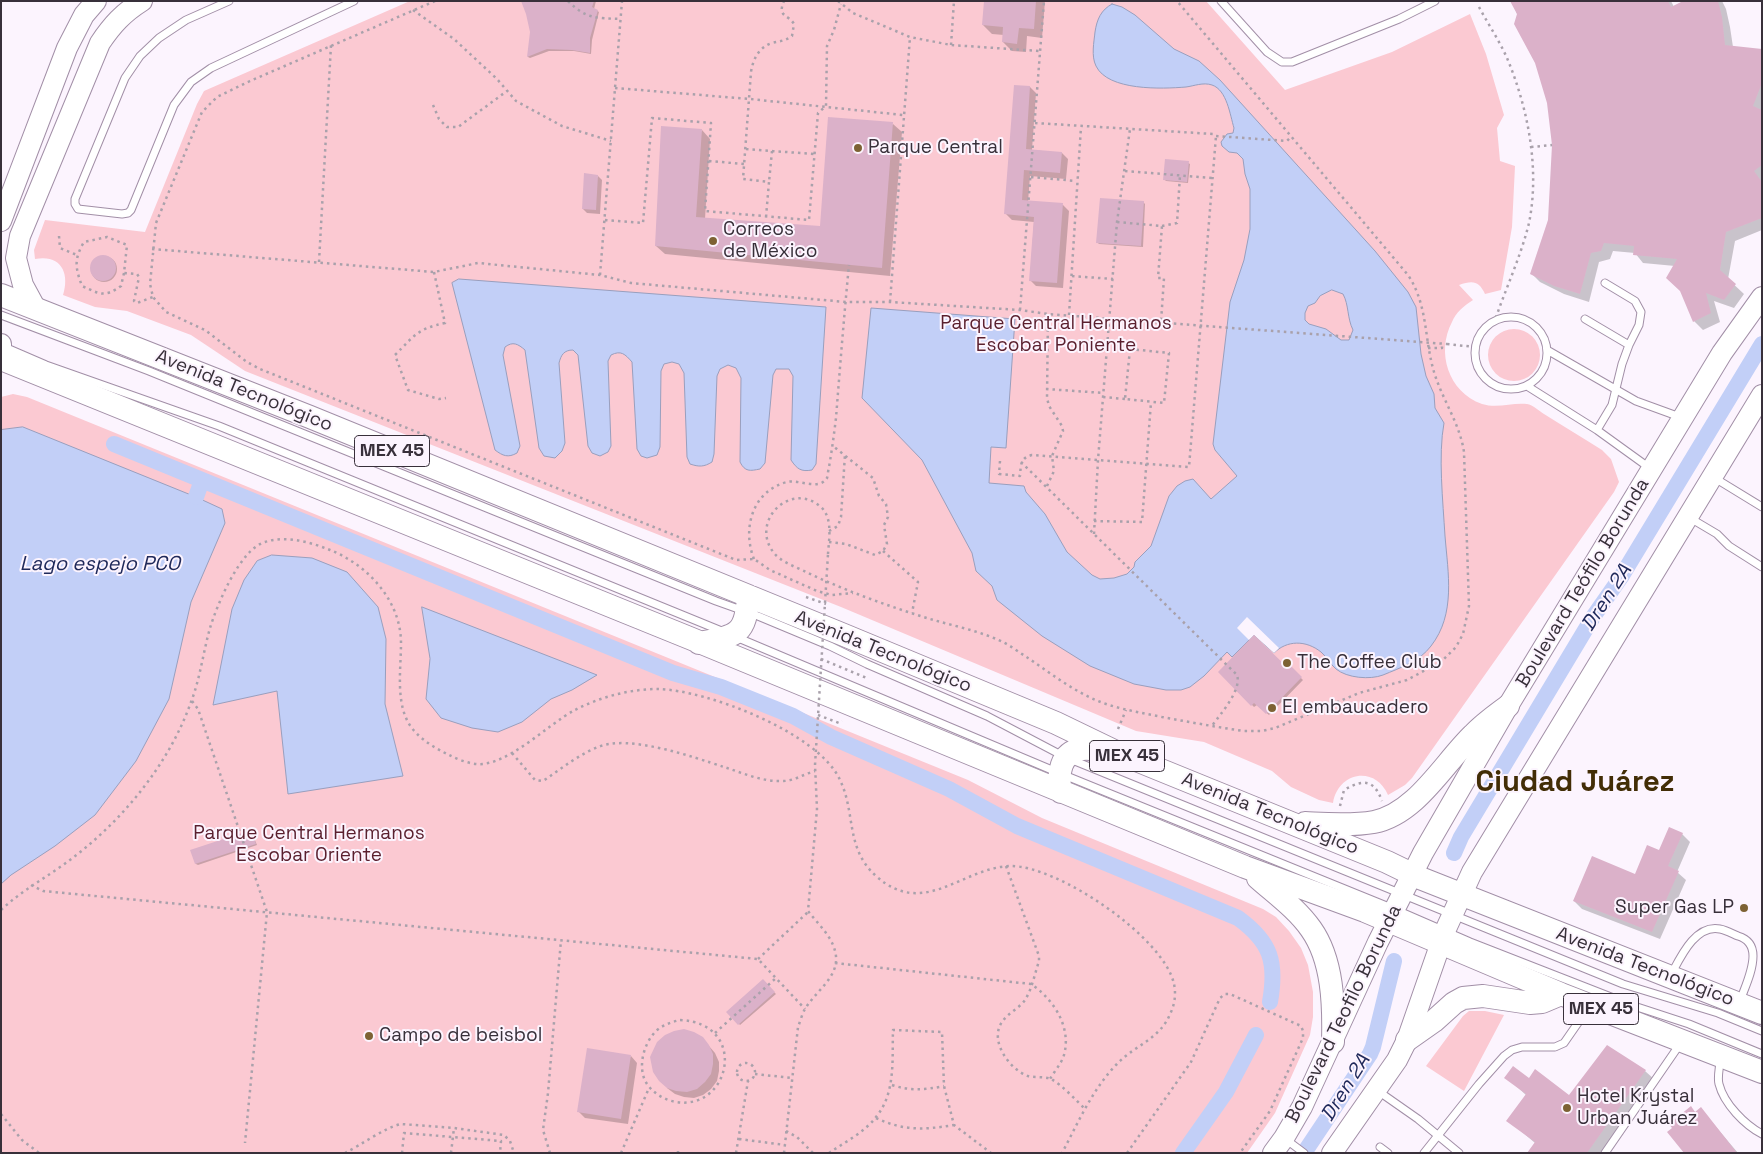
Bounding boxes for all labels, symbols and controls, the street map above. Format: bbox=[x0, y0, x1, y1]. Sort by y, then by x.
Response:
place label: Parque Central bbox=[868, 137, 1003, 159]
marker: Parque Central bbox=[852, 142, 864, 154]
place label: Correos de México bbox=[723, 219, 817, 263]
marker: Correos de México bbox=[707, 235, 719, 247]
park label: Parque Central Hermanos Escobar Poniente bbox=[940, 313, 1172, 357]
street label: Avenida Tecnológico bbox=[152, 345, 336, 437]
road number: MEX 45 bbox=[354, 436, 430, 466]
street label: Boulevard Teófilo Borunda bbox=[1511, 474, 1655, 692]
water label: Lago espejo PCO bbox=[20, 553, 180, 577]
water label: Dren 2A bbox=[1577, 560, 1637, 636]
street label: Avenida Tecnológico bbox=[791, 606, 975, 698]
place label: The Coffee Club bbox=[1297, 652, 1442, 674]
marker: The Coffee Club bbox=[1281, 657, 1293, 669]
place label: El embaucadero bbox=[1282, 697, 1428, 719]
marker: El embaucadero bbox=[1266, 702, 1278, 714]
road number: MEX 45 bbox=[1090, 740, 1164, 771]
district label: Ciudad Juárez bbox=[1476, 766, 1674, 800]
street label: Avenida Tecnológico bbox=[1178, 768, 1362, 860]
park label: Parque Central Hermanos Escobar Oriente bbox=[193, 823, 425, 867]
place label: Super Gas LP bbox=[1615, 897, 1734, 919]
street label: Boulevard Teofilo Borunda bbox=[1281, 901, 1407, 1127]
marker: Super Gas LP bbox=[1738, 902, 1750, 914]
street label: Avenida Tecnológico bbox=[1553, 923, 1737, 1011]
road number: MEX 45 bbox=[1564, 994, 1638, 1024]
place label: Campo de beisbol bbox=[379, 1025, 542, 1047]
marker: Campo de beisbol bbox=[363, 1030, 375, 1042]
water label: Dren 2A bbox=[1316, 1050, 1376, 1126]
place label: Hotel Krystal Urban Juárez bbox=[1577, 1086, 1697, 1130]
marker: Hotel Krystal Urban Juárez bbox=[1561, 1102, 1573, 1114]

